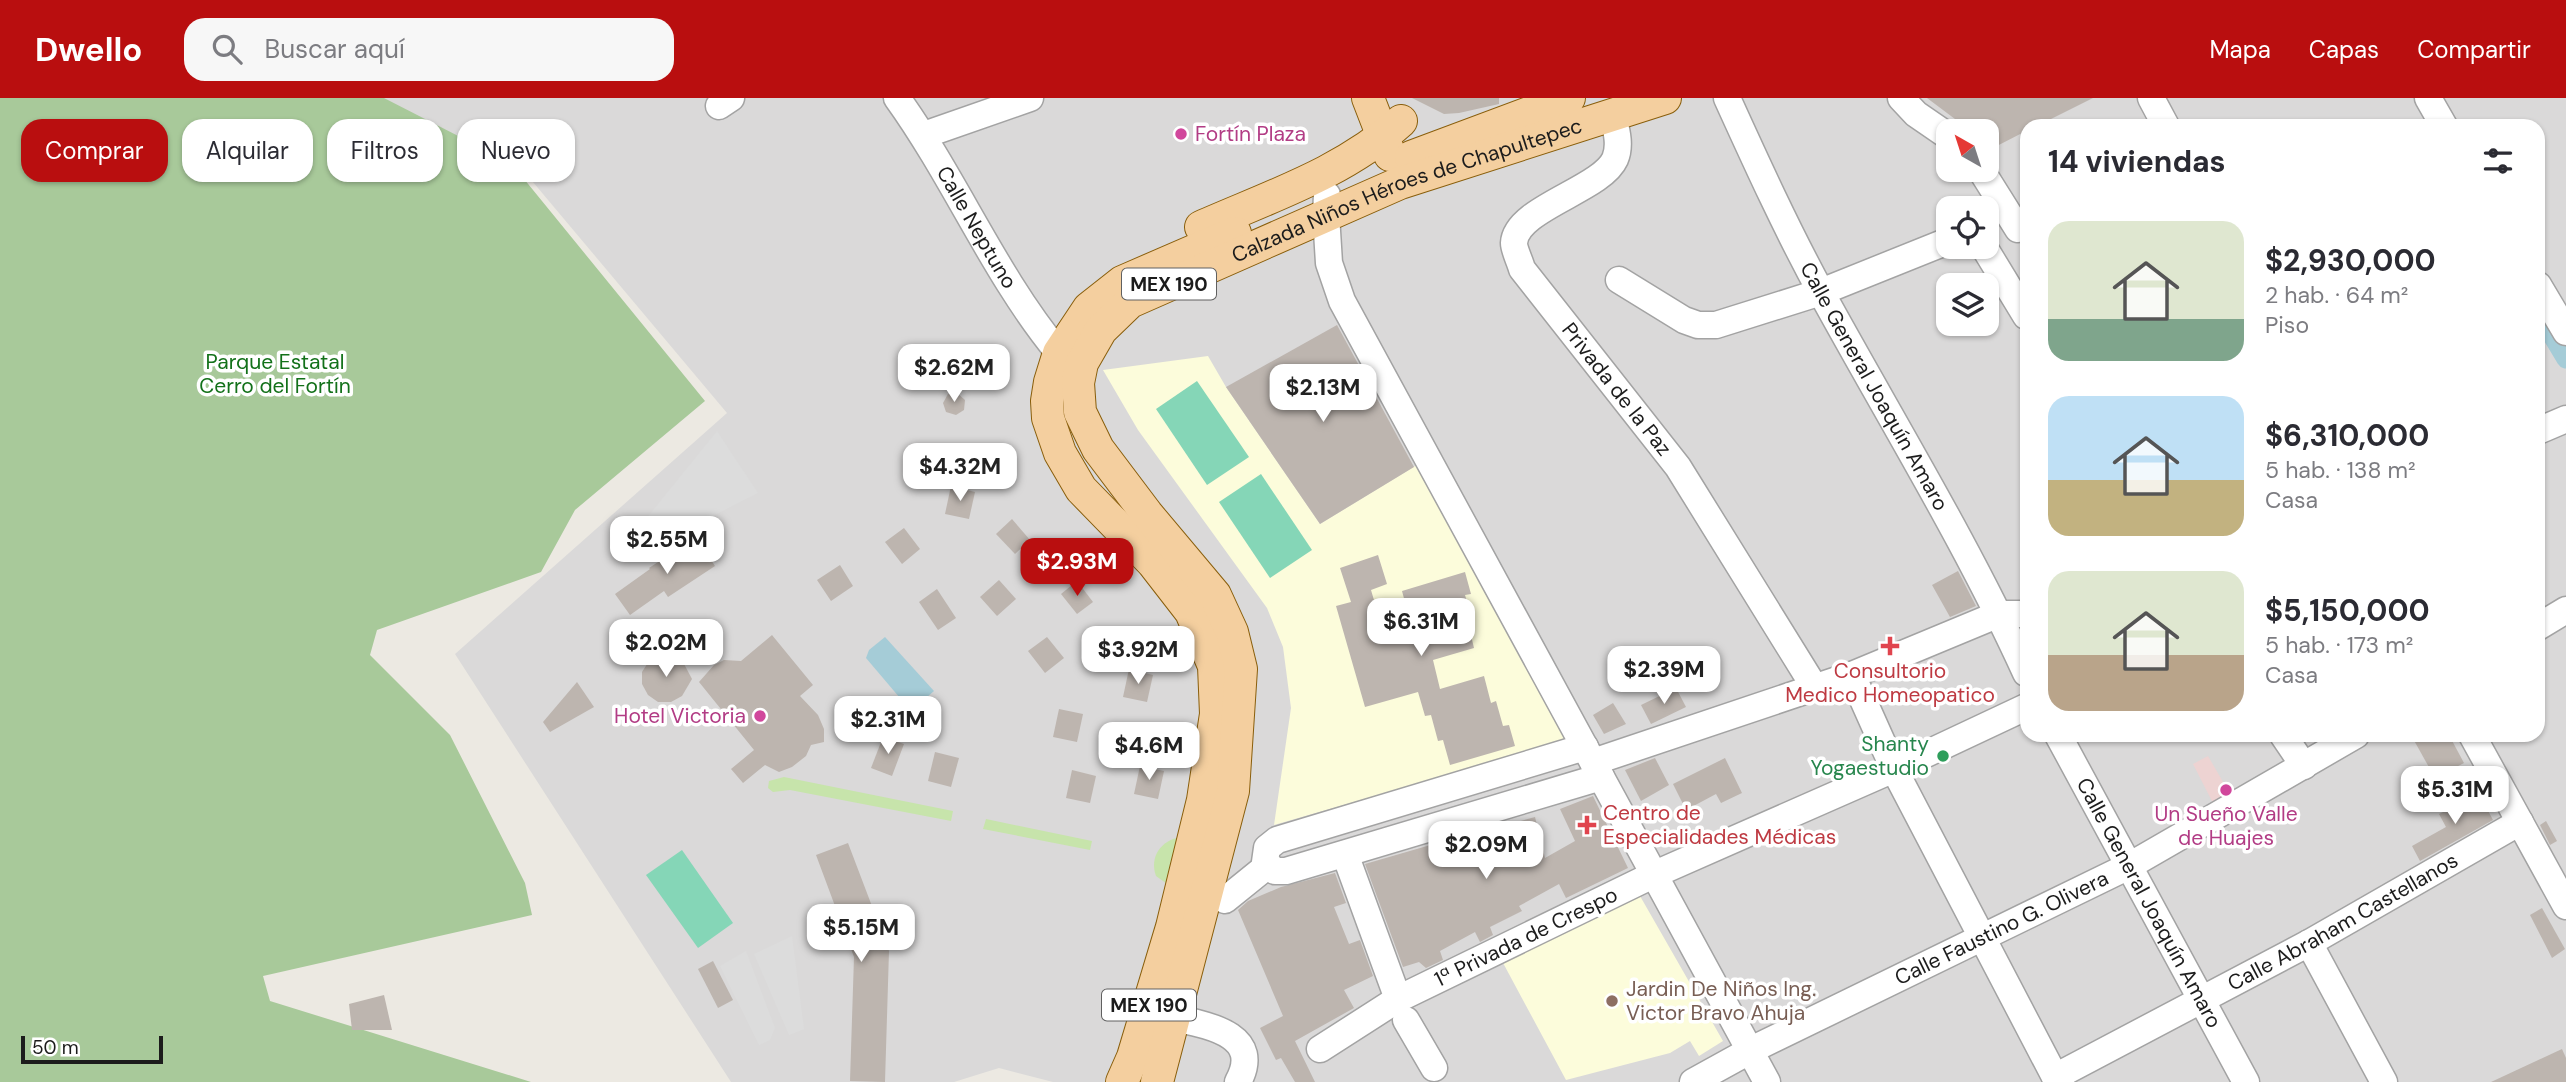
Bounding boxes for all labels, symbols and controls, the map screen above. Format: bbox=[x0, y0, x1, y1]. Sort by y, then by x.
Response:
search box bbox=[184, 18, 674, 81]
text: Dwello bbox=[35, 28, 142, 71]
icon: search bbox=[208, 30, 246, 68]
text: Buscar aquí bbox=[264, 32, 405, 66]
text: Mapa bbox=[2209, 34, 2271, 65]
text: Capas bbox=[2309, 34, 2379, 65]
text: Compartir bbox=[2417, 34, 2531, 65]
street label: Calzada Niños Héroes de Chapultepec bbox=[1227, 111, 1586, 269]
chip: Comprar bbox=[21, 119, 168, 182]
chip: Alquilar bbox=[182, 119, 313, 182]
chip: Filtros bbox=[327, 119, 443, 182]
chip: Nuevo bbox=[457, 119, 575, 182]
north arrow bbox=[1936, 119, 1998, 182]
map controls bbox=[1936, 119, 1999, 336]
place label: Fortín Plaza bbox=[1195, 120, 1306, 148]
marker: Fortín Plaza bbox=[1173, 126, 1189, 142]
text: 14 viviendas bbox=[2048, 142, 2226, 181]
icon: filters bbox=[2479, 142, 2517, 180]
street label: Calle Neptuno bbox=[930, 161, 1023, 294]
button: locate bbox=[1936, 196, 1999, 259]
text: $2,930,000 bbox=[2265, 241, 2436, 280]
icon: home bbox=[2104, 249, 2188, 333]
street label: Calle General Joaquín Amaro bbox=[1793, 257, 1955, 516]
road number: MEX 190 bbox=[1122, 268, 1216, 300]
button: layers bbox=[1936, 273, 1999, 336]
text: 2 hab. · 64 m² bbox=[2265, 280, 2408, 310]
text: Piso bbox=[2265, 310, 2309, 340]
street label: Privada de la Paz bbox=[1555, 317, 1678, 462]
pin: $2.62M bbox=[897, 344, 1011, 404]
park label: Parque Estatal Cerro del Fortín bbox=[199, 348, 351, 400]
text: $2.62M bbox=[914, 352, 994, 382]
pin: $2.13M bbox=[1266, 364, 1380, 424]
text: $2.13M bbox=[1286, 372, 1360, 402]
text: $6,310,000 bbox=[2265, 416, 2429, 455]
icon: home bbox=[2104, 424, 2188, 508]
pin: $4.32M bbox=[903, 444, 1017, 503]
text: $4.32M bbox=[919, 451, 1001, 481]
text: 5 hab. · 138 m² bbox=[2265, 455, 2416, 485]
text: Casa bbox=[2265, 485, 2318, 515]
pin: $2.55M bbox=[610, 517, 724, 576]
text: $2.55M bbox=[626, 524, 708, 554]
pin: $2.93M bbox=[1020, 538, 1134, 598]
text: $2.93M bbox=[1037, 546, 1117, 576]
text: $5,150,000 bbox=[2265, 591, 2430, 630]
pin: $6.31M bbox=[1364, 598, 1478, 658]
icon: home bbox=[2104, 599, 2188, 683]
text: $6.31M bbox=[1383, 606, 1459, 636]
pin: $2.02M bbox=[609, 620, 723, 679]
pin: $3.92M bbox=[1081, 626, 1195, 686]
text: $2.02M bbox=[625, 627, 707, 657]
text: 5 hab. · 173 m² bbox=[2265, 630, 2413, 660]
text: $3.92M bbox=[1098, 634, 1178, 664]
marker: Consultorio Medico Homeopatico bbox=[1880, 636, 1900, 656]
pin: $2.39M bbox=[1607, 646, 1721, 706]
text: $2.39M bbox=[1623, 654, 1705, 684]
place label: Consultorio Medico Homeopatico bbox=[1785, 657, 1995, 709]
text: Casa bbox=[2265, 660, 2318, 690]
pin: $2.31M bbox=[831, 696, 945, 756]
place label: Hotel Victoria bbox=[614, 702, 746, 730]
text: $2.31M bbox=[850, 704, 926, 734]
marker: Hotel Victoria bbox=[752, 708, 768, 724]
pin: $4.6M bbox=[1100, 722, 1198, 782]
text: $4.6M bbox=[1115, 730, 1183, 760]
place label: Shanty Yogaestudio bbox=[1811, 730, 1929, 782]
marker: Shanty Yogaestudio bbox=[1935, 748, 1951, 764]
pin: $5.31M bbox=[2398, 766, 2512, 826]
street label: Calle General Joaquín Amaro bbox=[2070, 773, 2228, 1033]
text: $5.31M bbox=[2417, 774, 2493, 804]
marker: Un Sueño Valle de Huajes bbox=[2218, 782, 2234, 798]
place label: Centro de Especialidades Médicas bbox=[1603, 799, 1836, 851]
place label: Un Sueño Valle de Huajes bbox=[2154, 800, 2298, 852]
marker: Centro de Especialidades Médicas bbox=[1577, 815, 1597, 835]
pin: $2.09M bbox=[1429, 822, 1543, 881]
text: $2.09M bbox=[1444, 829, 1528, 859]
street label: Calle Abraham Castellanos bbox=[2223, 846, 2463, 997]
street label: Calle Faustino G. Olivera bbox=[1890, 864, 2113, 992]
street label: 1ª Privada de Crespo bbox=[1430, 880, 1622, 994]
pin: $5.15M bbox=[804, 904, 918, 964]
text: $5.15M bbox=[823, 912, 899, 942]
place label: Jardin De Niños Ing. Victor Bravo Ahuja bbox=[1626, 975, 1816, 1027]
road number: MEX 190 bbox=[1102, 990, 1196, 1021]
marker: Jardin De Niños Ing. Victor Bravo Ahuja bbox=[1604, 993, 1620, 1009]
scale bar bbox=[21, 1033, 163, 1065]
text: 50 m bbox=[32, 1035, 79, 1060]

